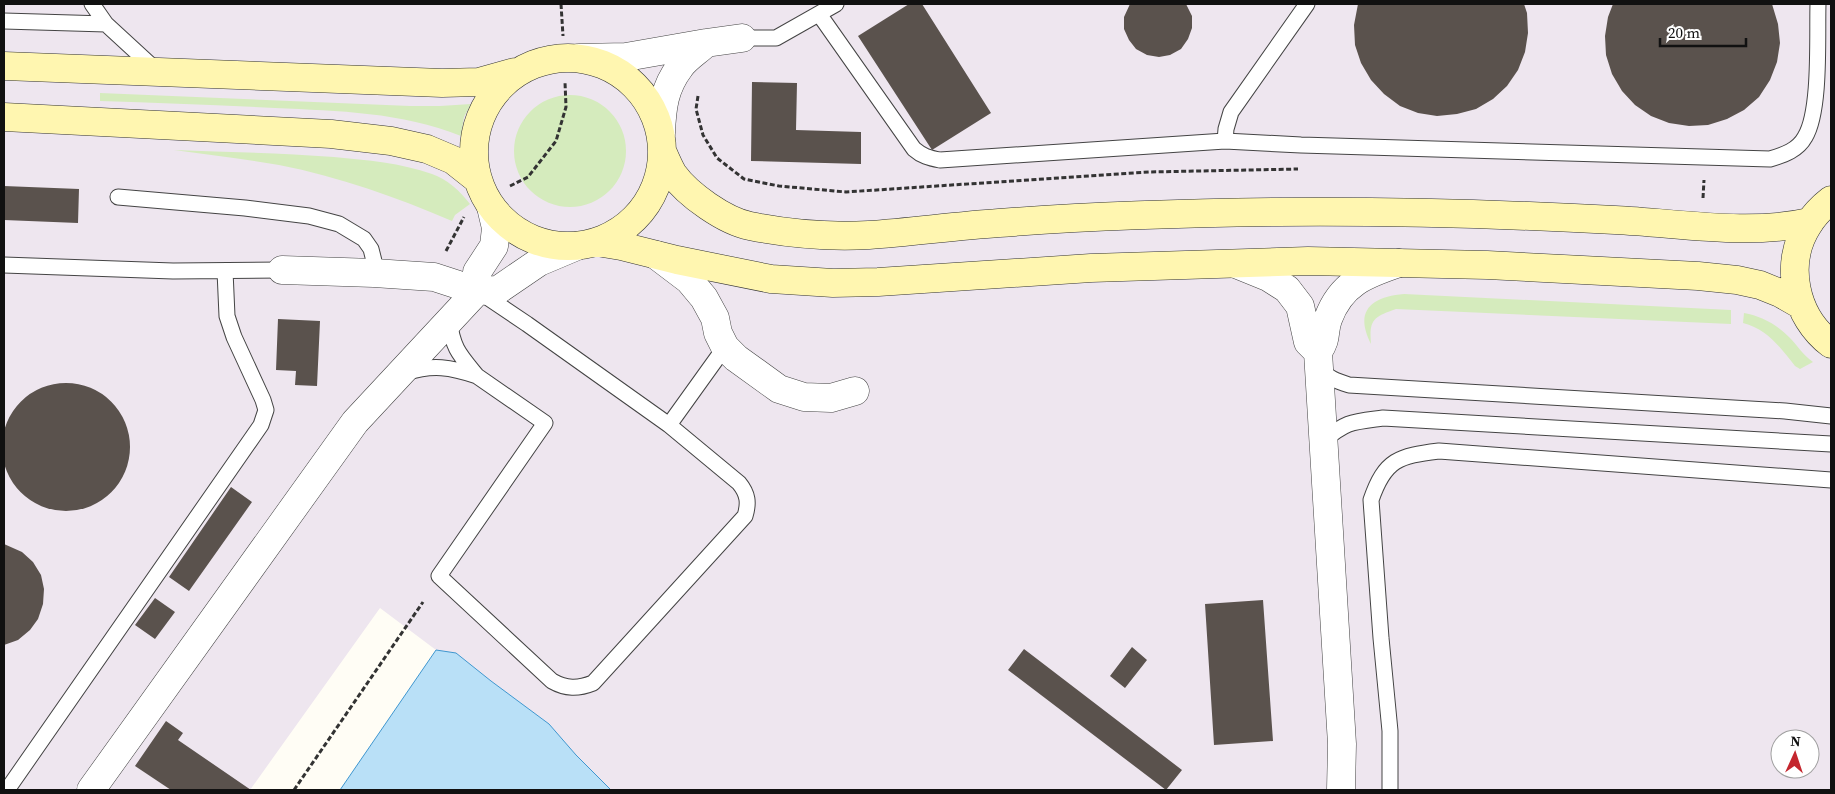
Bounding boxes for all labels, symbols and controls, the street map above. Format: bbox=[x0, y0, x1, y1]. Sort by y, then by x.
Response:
scale bar bbox=[1660, 15, 1746, 47]
text: 20 m bbox=[1668, 22, 1700, 43]
north arrow bbox=[1770, 729, 1820, 779]
text: N bbox=[1790, 731, 1801, 751]

